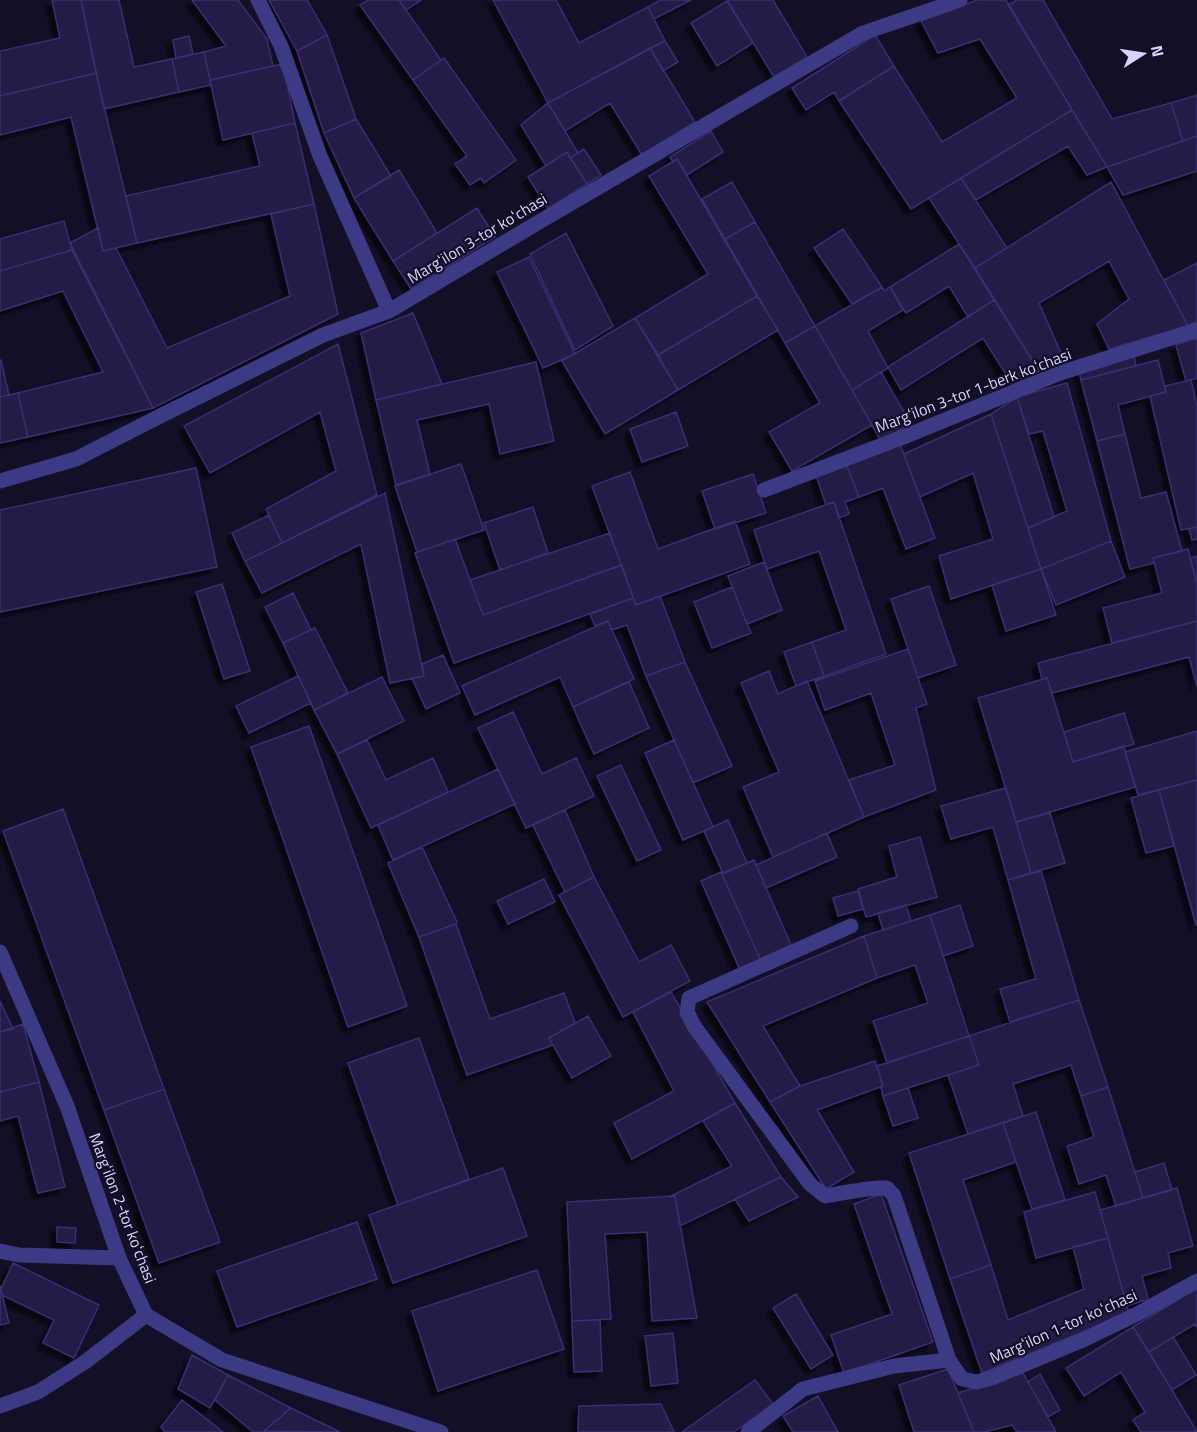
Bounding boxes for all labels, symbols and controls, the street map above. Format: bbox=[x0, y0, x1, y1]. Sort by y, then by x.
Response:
north arrow bbox=[1113, 24, 1173, 84]
text: N bbox=[1145, 43, 1171, 59]
street label: Margʻilon 3-tor koʻchasi bbox=[403, 187, 551, 289]
street label: Margʻilon 3-tor 1-berk koʻchasi bbox=[871, 341, 1075, 439]
street label: Margʻilon 2-tor koʻchasi bbox=[83, 1129, 163, 1287]
street label: Margʻilon 1-tor koʻchasi bbox=[985, 1283, 1141, 1369]

